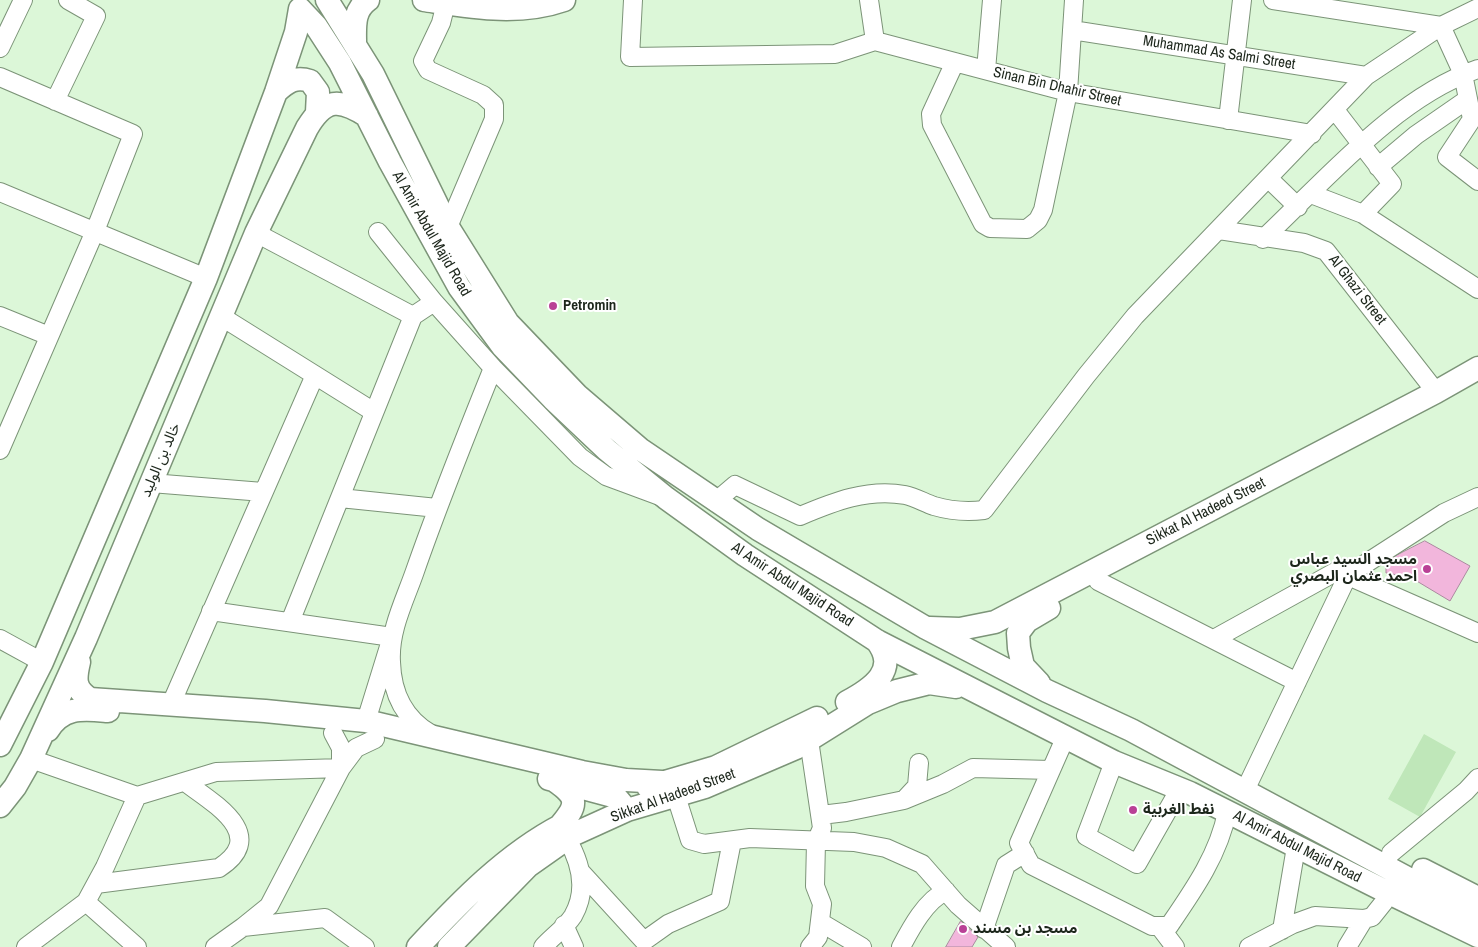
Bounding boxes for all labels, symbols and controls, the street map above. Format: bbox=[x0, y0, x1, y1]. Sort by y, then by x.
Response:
street label: Muhammad As Salmi Street bbox=[1142, 32, 1296, 74]
street label: Sinan Bin Dhahir Street bbox=[991, 64, 1123, 110]
street label: Al Amir Abdul Majid Road bbox=[388, 168, 474, 300]
street label: Al Ghazi Street bbox=[1324, 252, 1390, 328]
place label: Petromin bbox=[563, 297, 616, 315]
marker: Petromin bbox=[547, 300, 559, 312]
street label: خالد بن الوليد bbox=[137, 420, 185, 500]
street label: Sikkat Al Hadeed Street bbox=[1143, 474, 1269, 550]
street label: Al Amir Abdul Majid Road bbox=[728, 539, 856, 631]
place label: مسجد السيد عباس احمد عثمان البصري bbox=[1290, 551, 1417, 586]
marker: مسجد السيد عباس احمد عثمان البصري bbox=[1421, 563, 1433, 575]
street label: Sikkat Al Hadeed Street bbox=[608, 765, 738, 827]
place label: نفط الغربية bbox=[1143, 801, 1214, 819]
marker: نفط الغربية bbox=[1127, 804, 1139, 816]
street label: Al Amir Abdul Majid Road bbox=[1230, 807, 1364, 887]
place label: مسجد بن مسند bbox=[973, 920, 1077, 938]
marker: مسجد بن مسند bbox=[957, 923, 969, 935]

